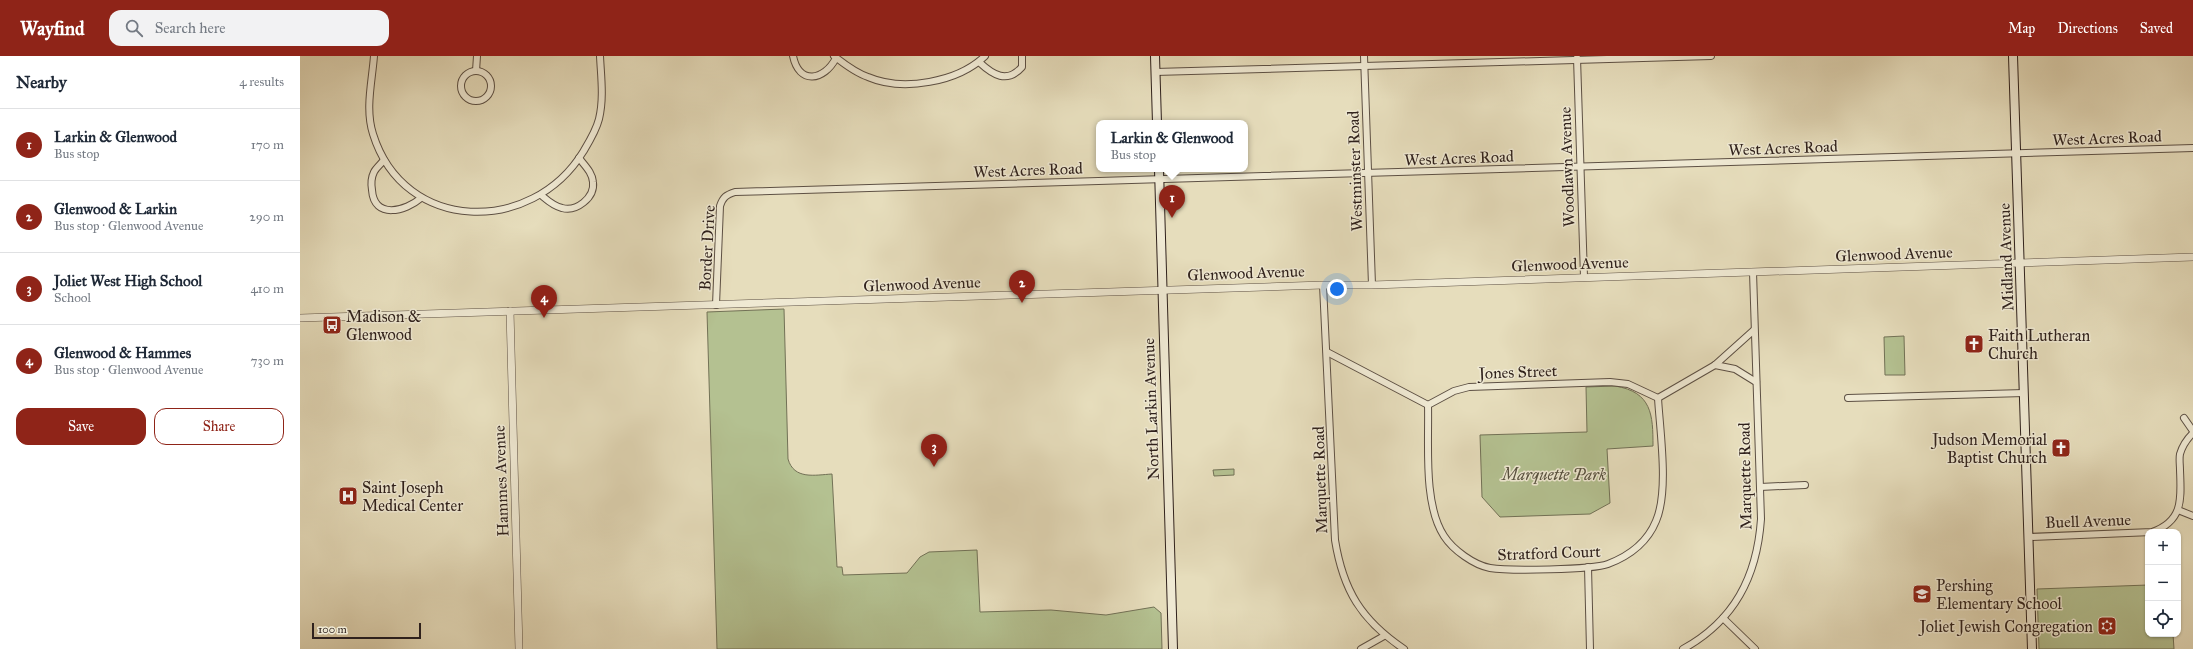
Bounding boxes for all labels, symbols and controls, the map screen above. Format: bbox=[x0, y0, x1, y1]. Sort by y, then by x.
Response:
search box bbox=[109, 10, 389, 46]
text: Wayfind bbox=[20, 17, 85, 40]
icon: search bbox=[123, 17, 145, 39]
text: Search here bbox=[155, 19, 226, 37]
text: Map bbox=[2008, 20, 2035, 37]
text: Directions bbox=[2057, 20, 2118, 37]
text: Saved bbox=[2140, 20, 2173, 37]
text: Nearby bbox=[16, 72, 67, 93]
text: 4 results bbox=[239, 74, 284, 90]
street label: Woodlawn Avenue bbox=[1555, 106, 1579, 228]
street label: Westminster Road bbox=[1343, 110, 1367, 232]
popup bbox=[1096, 120, 1248, 172]
street label: West Acres Road bbox=[2052, 127, 2162, 149]
text: Larkin & Glenwood bbox=[54, 128, 177, 146]
text: Larkin & Glenwood bbox=[1110, 129, 1234, 147]
text: 1 bbox=[26, 137, 32, 153]
text: 170 m bbox=[251, 137, 284, 153]
street label: West Acres Road bbox=[1728, 137, 1838, 159]
text: Bus stop bbox=[54, 146, 100, 162]
text: Bus stop bbox=[1110, 147, 1156, 163]
street label: West Acres Road bbox=[1404, 147, 1514, 169]
street label: West Acres Road bbox=[973, 159, 1083, 181]
pin: 1 bbox=[1159, 185, 1185, 218]
text: Glenwood & Larkin bbox=[54, 200, 177, 218]
street label: Midland Avenue bbox=[1995, 202, 2017, 311]
street label: Border Drive bbox=[695, 204, 719, 291]
text: 2 bbox=[26, 209, 32, 225]
text: 290 m bbox=[249, 209, 284, 225]
text: Bus stop · Glenwood Avenue bbox=[54, 218, 203, 234]
street label: Glenwood Avenue bbox=[1835, 242, 1953, 266]
street label: Glenwood Avenue bbox=[1511, 252, 1629, 276]
street label: Glenwood Avenue bbox=[1187, 261, 1305, 285]
pin: 2 bbox=[1009, 270, 1035, 303]
text: Joliet West High School bbox=[54, 272, 202, 290]
street label: Glenwood Avenue bbox=[863, 272, 981, 296]
your location bbox=[1327, 279, 1347, 299]
text: 3 bbox=[26, 281, 32, 297]
text: 410 m bbox=[250, 281, 284, 297]
pin: 4 bbox=[531, 285, 557, 318]
text: School bbox=[54, 290, 91, 306]
place label: Madison & Glenwood bbox=[346, 307, 422, 344]
bus stop icon: Madison & Glenwood bbox=[321, 314, 343, 336]
place label: Faith Lutheran Church bbox=[1988, 326, 2090, 363]
church icon: Faith Lutheran Church bbox=[1963, 333, 1985, 355]
street label: North Larkin Avenue bbox=[1139, 337, 1163, 480]
text: Glenwood & Hammes bbox=[54, 344, 191, 362]
text: 4 bbox=[25, 353, 33, 369]
text: 730 m bbox=[251, 353, 284, 369]
street label: Jones Street bbox=[1476, 361, 1558, 384]
text: Bus stop · Glenwood Avenue bbox=[54, 362, 203, 378]
button: Save bbox=[16, 408, 146, 445]
button: Share bbox=[154, 408, 284, 445]
street label: Marquette Road bbox=[1735, 422, 1756, 530]
street label: Hammes Avenue bbox=[490, 425, 512, 537]
street label: Marquette Road bbox=[1309, 426, 1332, 534]
place label: Judson Memorial Baptist Church bbox=[1930, 430, 2048, 467]
pin: 3 bbox=[921, 434, 947, 467]
church icon: Judson Memorial Baptist Church bbox=[2050, 437, 2072, 459]
park label: Marquette Park bbox=[1500, 465, 1606, 484]
place label: Saint Joseph Medical Center bbox=[362, 478, 463, 515]
hospital icon: Saint Joseph Medical Center bbox=[337, 485, 359, 507]
street label: Buell Avenue bbox=[2045, 510, 2132, 532]
map controls bbox=[2145, 529, 2181, 637]
button: + bbox=[2145, 529, 2181, 565]
street label: Stratford Court bbox=[1497, 542, 1601, 564]
button: − bbox=[2145, 565, 2181, 601]
place label: Pershing Elementary School bbox=[1936, 576, 2062, 613]
school or university icon: Pershing Elementary School bbox=[1911, 583, 1933, 605]
button: locate bbox=[2145, 601, 2181, 637]
synagogue icon: Joliet Jewish Congregation bbox=[2096, 615, 2118, 637]
place label: Joliet Jewish Congregation bbox=[1918, 617, 2093, 637]
scale bar bbox=[312, 621, 421, 640]
text: 100 m bbox=[318, 623, 347, 636]

